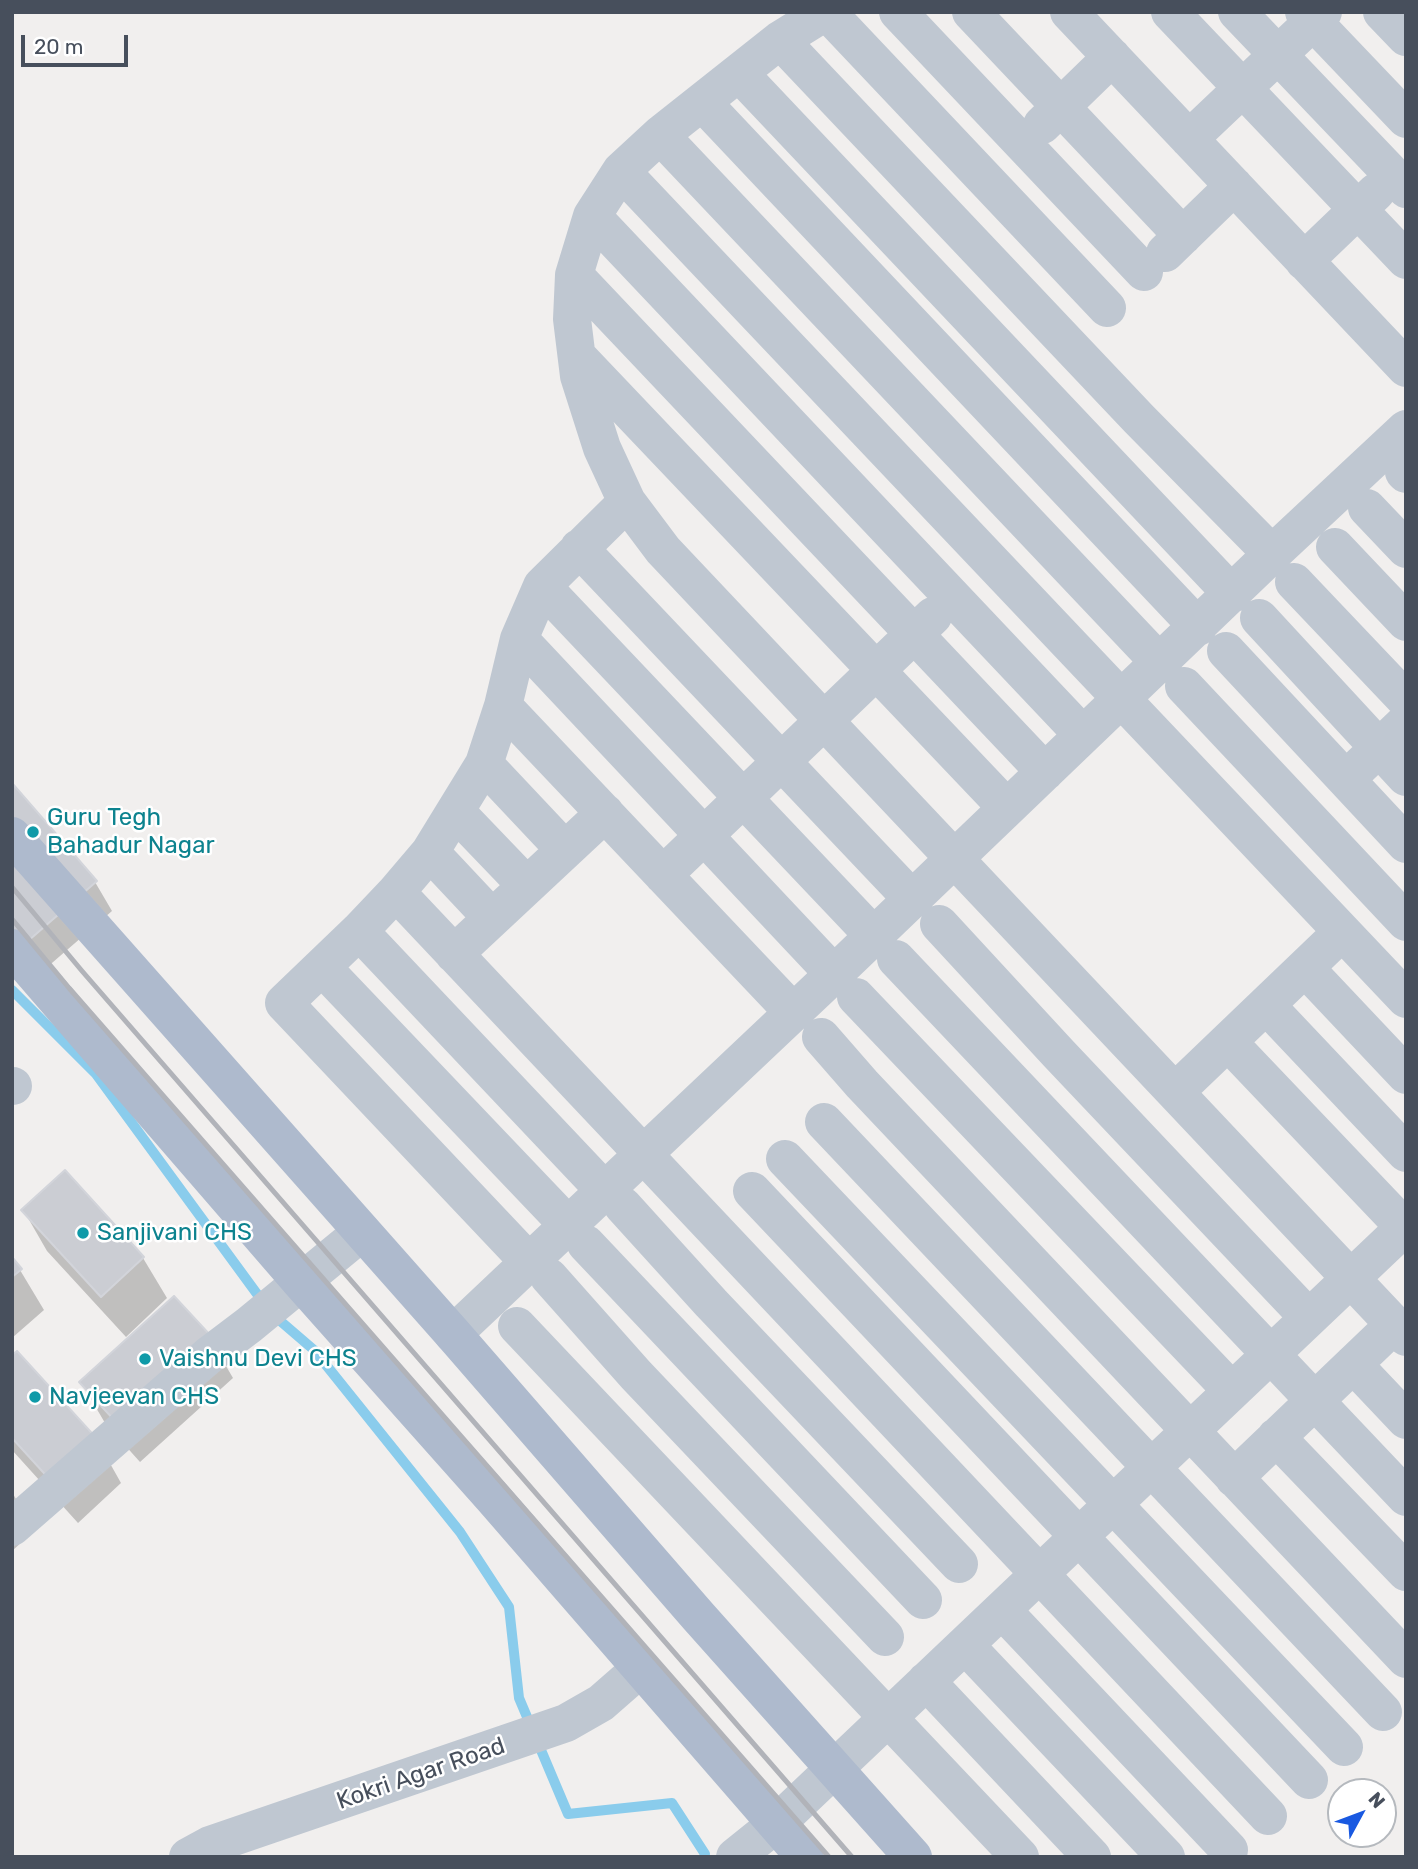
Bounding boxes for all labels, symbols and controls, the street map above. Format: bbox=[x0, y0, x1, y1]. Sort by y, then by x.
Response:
scale bar bbox=[24, 21, 131, 65]
text: 20 m bbox=[34, 34, 83, 59]
place label: Guru Tegh Bahadur Nagar bbox=[47, 804, 214, 860]
marker: Guru Tegh Bahadur Nagar bbox=[25, 824, 41, 840]
place label: Sanjivani CHS bbox=[97, 1219, 252, 1247]
marker: Sanjivani CHS bbox=[75, 1225, 91, 1241]
place label: Vaishnu Devi CHS bbox=[159, 1345, 357, 1373]
marker: Vaishnu Devi CHS bbox=[137, 1351, 153, 1367]
place label: Navjeevan CHS bbox=[49, 1383, 219, 1411]
marker: Navjeevan CHS bbox=[27, 1389, 43, 1405]
street label: Kokri Agar Road bbox=[333, 1732, 509, 1816]
north arrow bbox=[1327, 1778, 1397, 1848]
text: N bbox=[1364, 1787, 1390, 1813]

